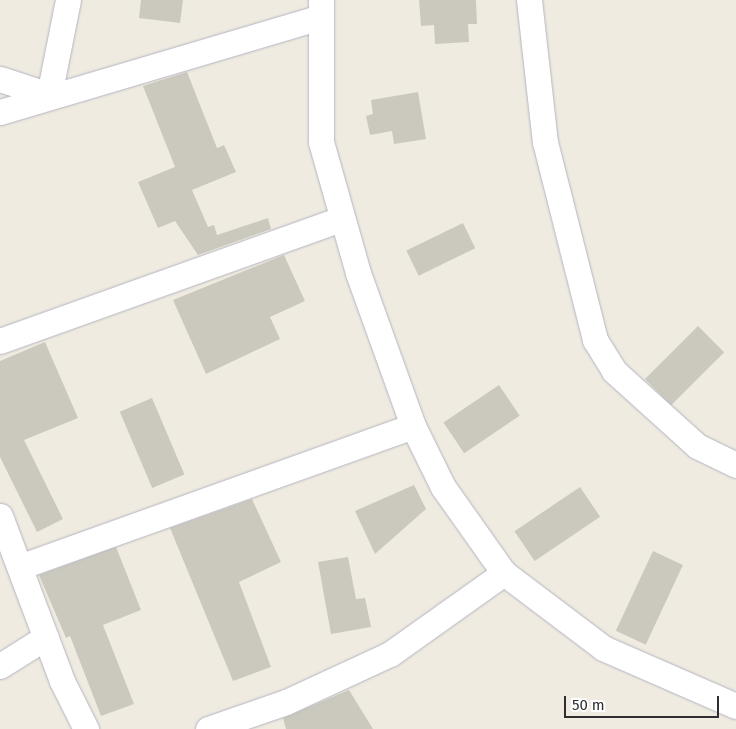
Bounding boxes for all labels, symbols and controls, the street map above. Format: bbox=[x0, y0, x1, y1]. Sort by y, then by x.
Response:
scale bar bbox=[566, 686, 721, 718]
text: 50 m bbox=[572, 696, 605, 714]

